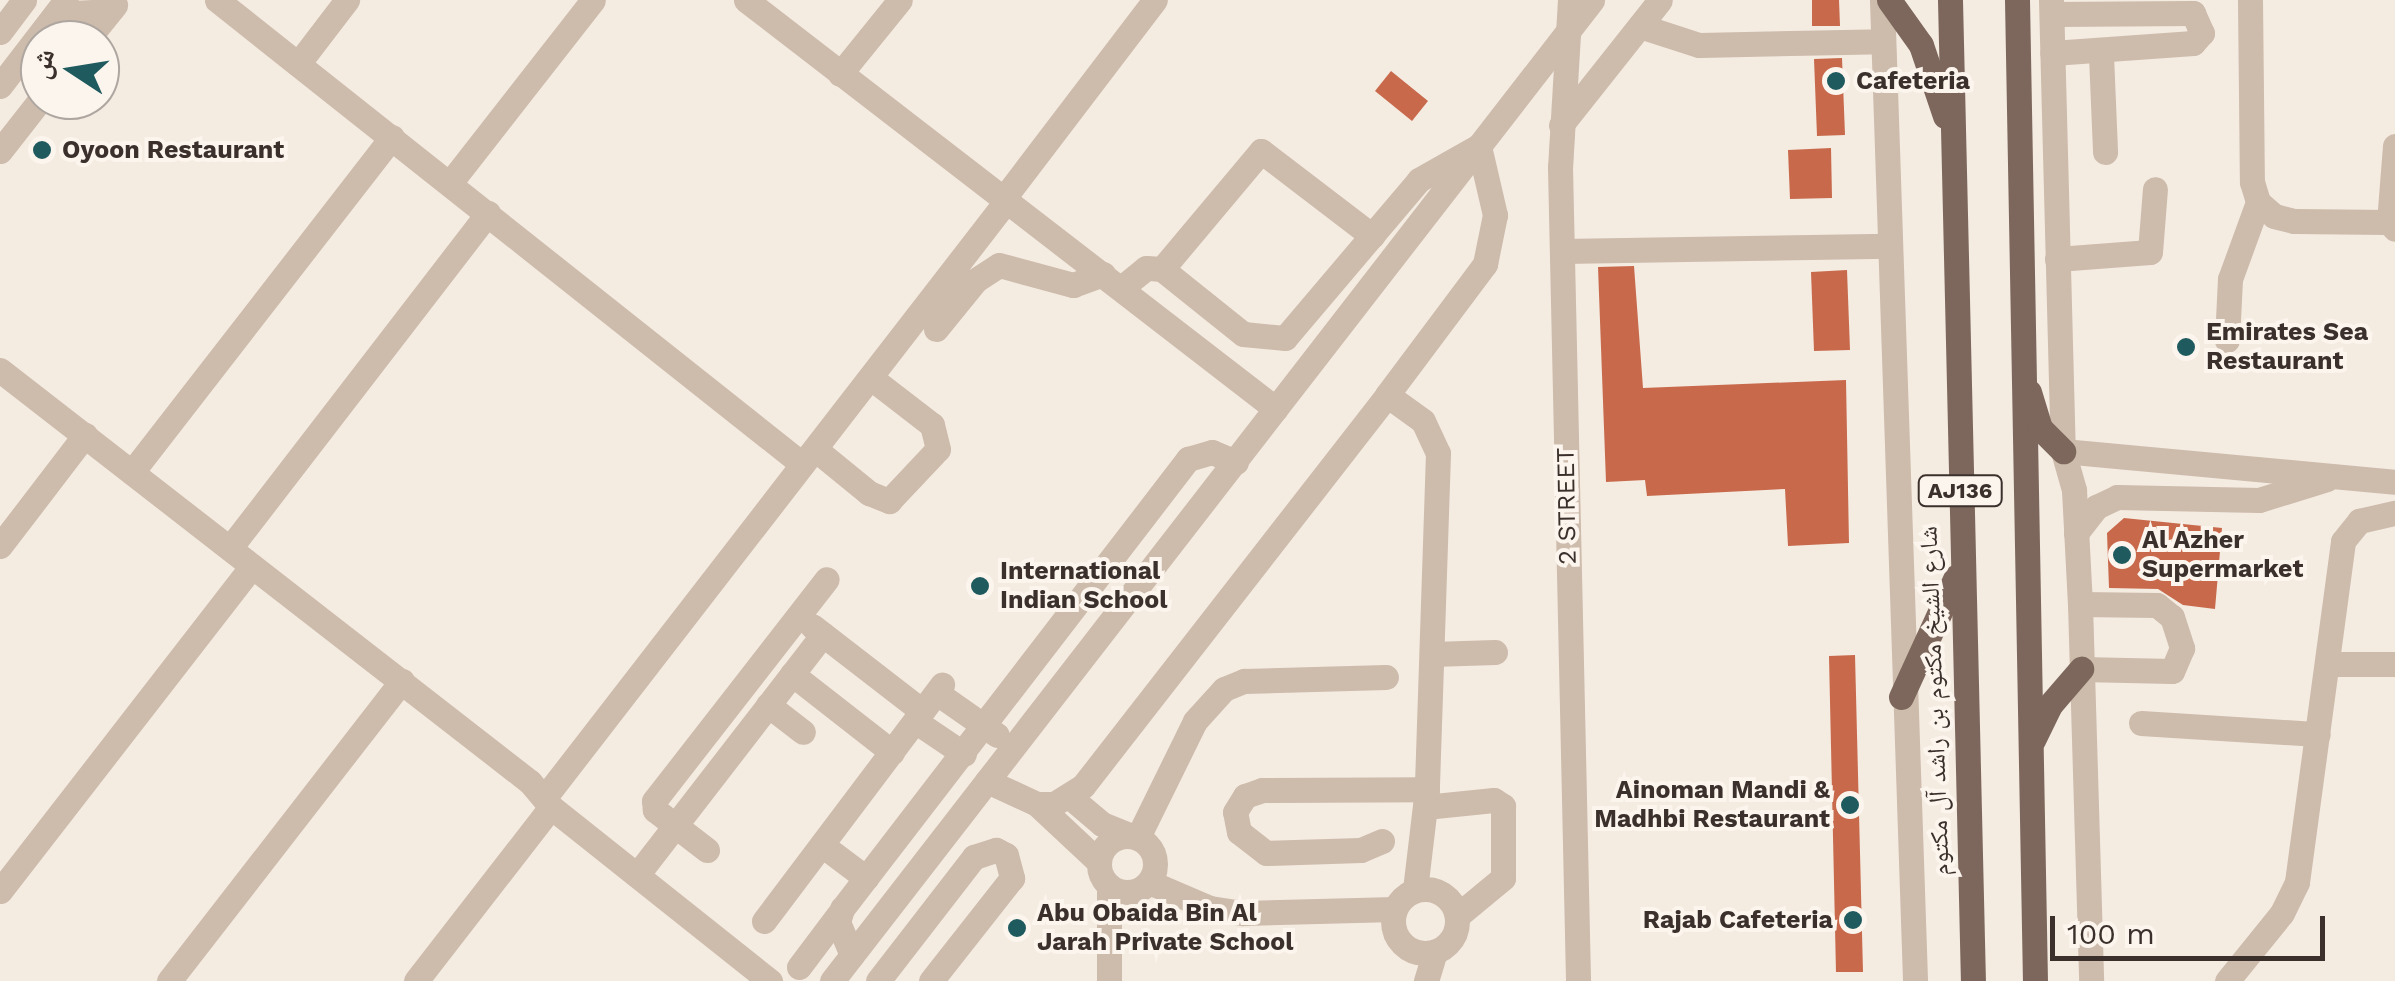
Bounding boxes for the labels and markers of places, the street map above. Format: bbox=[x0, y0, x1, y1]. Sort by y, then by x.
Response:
place label: Cafeteria bbox=[1856, 66, 1970, 96]
marker: Cafeteria bbox=[1825, 70, 1847, 92]
place label: Oyoon Restaurant bbox=[62, 135, 284, 165]
marker: Oyoon Restaurant bbox=[31, 139, 53, 161]
place label: Emirates Sea Restaurant bbox=[2206, 318, 2368, 377]
marker: Emirates Sea Restaurant bbox=[2175, 336, 2197, 358]
place label: Al Azher Supermarket bbox=[2142, 526, 2303, 585]
marker: Al Azher Supermarket bbox=[2111, 544, 2133, 566]
place label: International Indian School bbox=[1000, 557, 1167, 616]
marker: International Indian School bbox=[969, 575, 991, 597]
place label: Ainoman Mandi & Madhbi Restaurant bbox=[1594, 776, 1830, 835]
marker: Ainoman Mandi & Madhbi Restaurant bbox=[1839, 794, 1861, 816]
place label: Abu Obaida Bin Al Jarah Private School bbox=[1037, 899, 1293, 958]
place label: Rajab Cafeteria bbox=[1643, 905, 1833, 935]
marker: Rajab Cafeteria bbox=[1842, 909, 1864, 931]
marker: Abu Obaida Bin Al Jarah Private School bbox=[1006, 917, 1028, 939]

